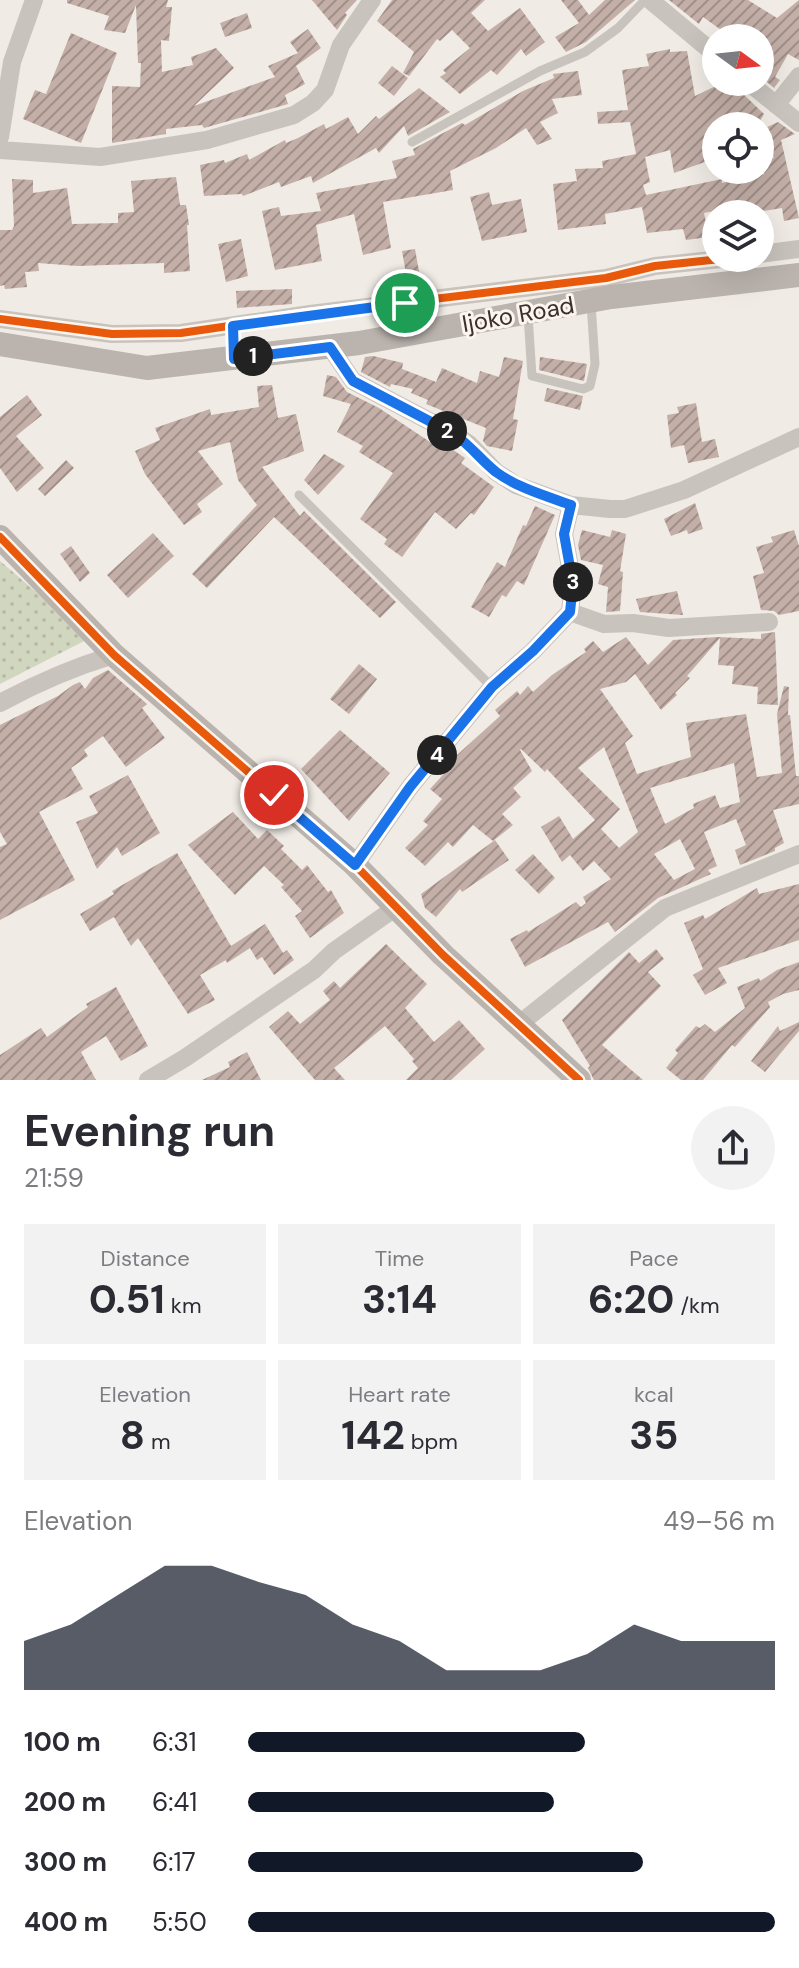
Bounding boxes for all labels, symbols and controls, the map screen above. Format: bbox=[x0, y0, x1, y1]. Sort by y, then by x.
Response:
north arrow bbox=[702, 24, 774, 96]
map controls bbox=[702, 24, 774, 272]
button: locate bbox=[702, 112, 774, 184]
button: layers bbox=[702, 200, 774, 272]
pin bbox=[371, 269, 439, 337]
icon: arrive bbox=[383, 281, 427, 325]
street label: Ijoko Road bbox=[459, 289, 577, 339]
pin: 1 bbox=[233, 336, 273, 376]
text: 1 bbox=[249, 341, 257, 370]
pin: 2 bbox=[427, 411, 467, 451]
text: 2 bbox=[441, 416, 453, 445]
pin: 3 bbox=[553, 562, 593, 602]
text: 3 bbox=[566, 567, 580, 596]
pin: 4 bbox=[417, 735, 457, 775]
text: 4 bbox=[430, 740, 444, 769]
pin bbox=[240, 761, 308, 829]
icon: check bbox=[252, 773, 296, 817]
text: Evening run bbox=[24, 1102, 275, 1160]
button: share bbox=[691, 1106, 775, 1190]
text: 21:59 bbox=[24, 1161, 84, 1195]
text: Distance bbox=[101, 1244, 190, 1273]
text: Time bbox=[375, 1244, 424, 1273]
text: Pace bbox=[629, 1244, 678, 1273]
text: 0.51 bbox=[89, 1273, 165, 1325]
text: 3:14 bbox=[362, 1273, 437, 1325]
text: 6:20 bbox=[588, 1273, 675, 1325]
text: km bbox=[165, 1291, 201, 1320]
text: /km bbox=[675, 1291, 720, 1320]
text: Elevation bbox=[99, 1380, 191, 1409]
text: Heart rate bbox=[348, 1380, 451, 1409]
text: kcal bbox=[634, 1380, 674, 1409]
text: 8 bbox=[120, 1409, 145, 1461]
text: 142 bbox=[341, 1409, 405, 1461]
text: 35 bbox=[629, 1409, 678, 1461]
text: m bbox=[145, 1427, 171, 1456]
text: bpm bbox=[405, 1427, 458, 1456]
text: Elevation bbox=[24, 1504, 132, 1538]
text: 49–56 m bbox=[663, 1504, 775, 1538]
text: 100 m bbox=[24, 1725, 101, 1759]
text: 6:31 bbox=[152, 1725, 197, 1759]
text: 200 m bbox=[24, 1785, 106, 1819]
text: 6:41 bbox=[152, 1785, 197, 1819]
text: 300 m bbox=[24, 1845, 107, 1879]
text: 6:17 bbox=[152, 1845, 196, 1879]
text: 400 m bbox=[24, 1905, 108, 1939]
text: 5:50 bbox=[152, 1905, 207, 1939]

